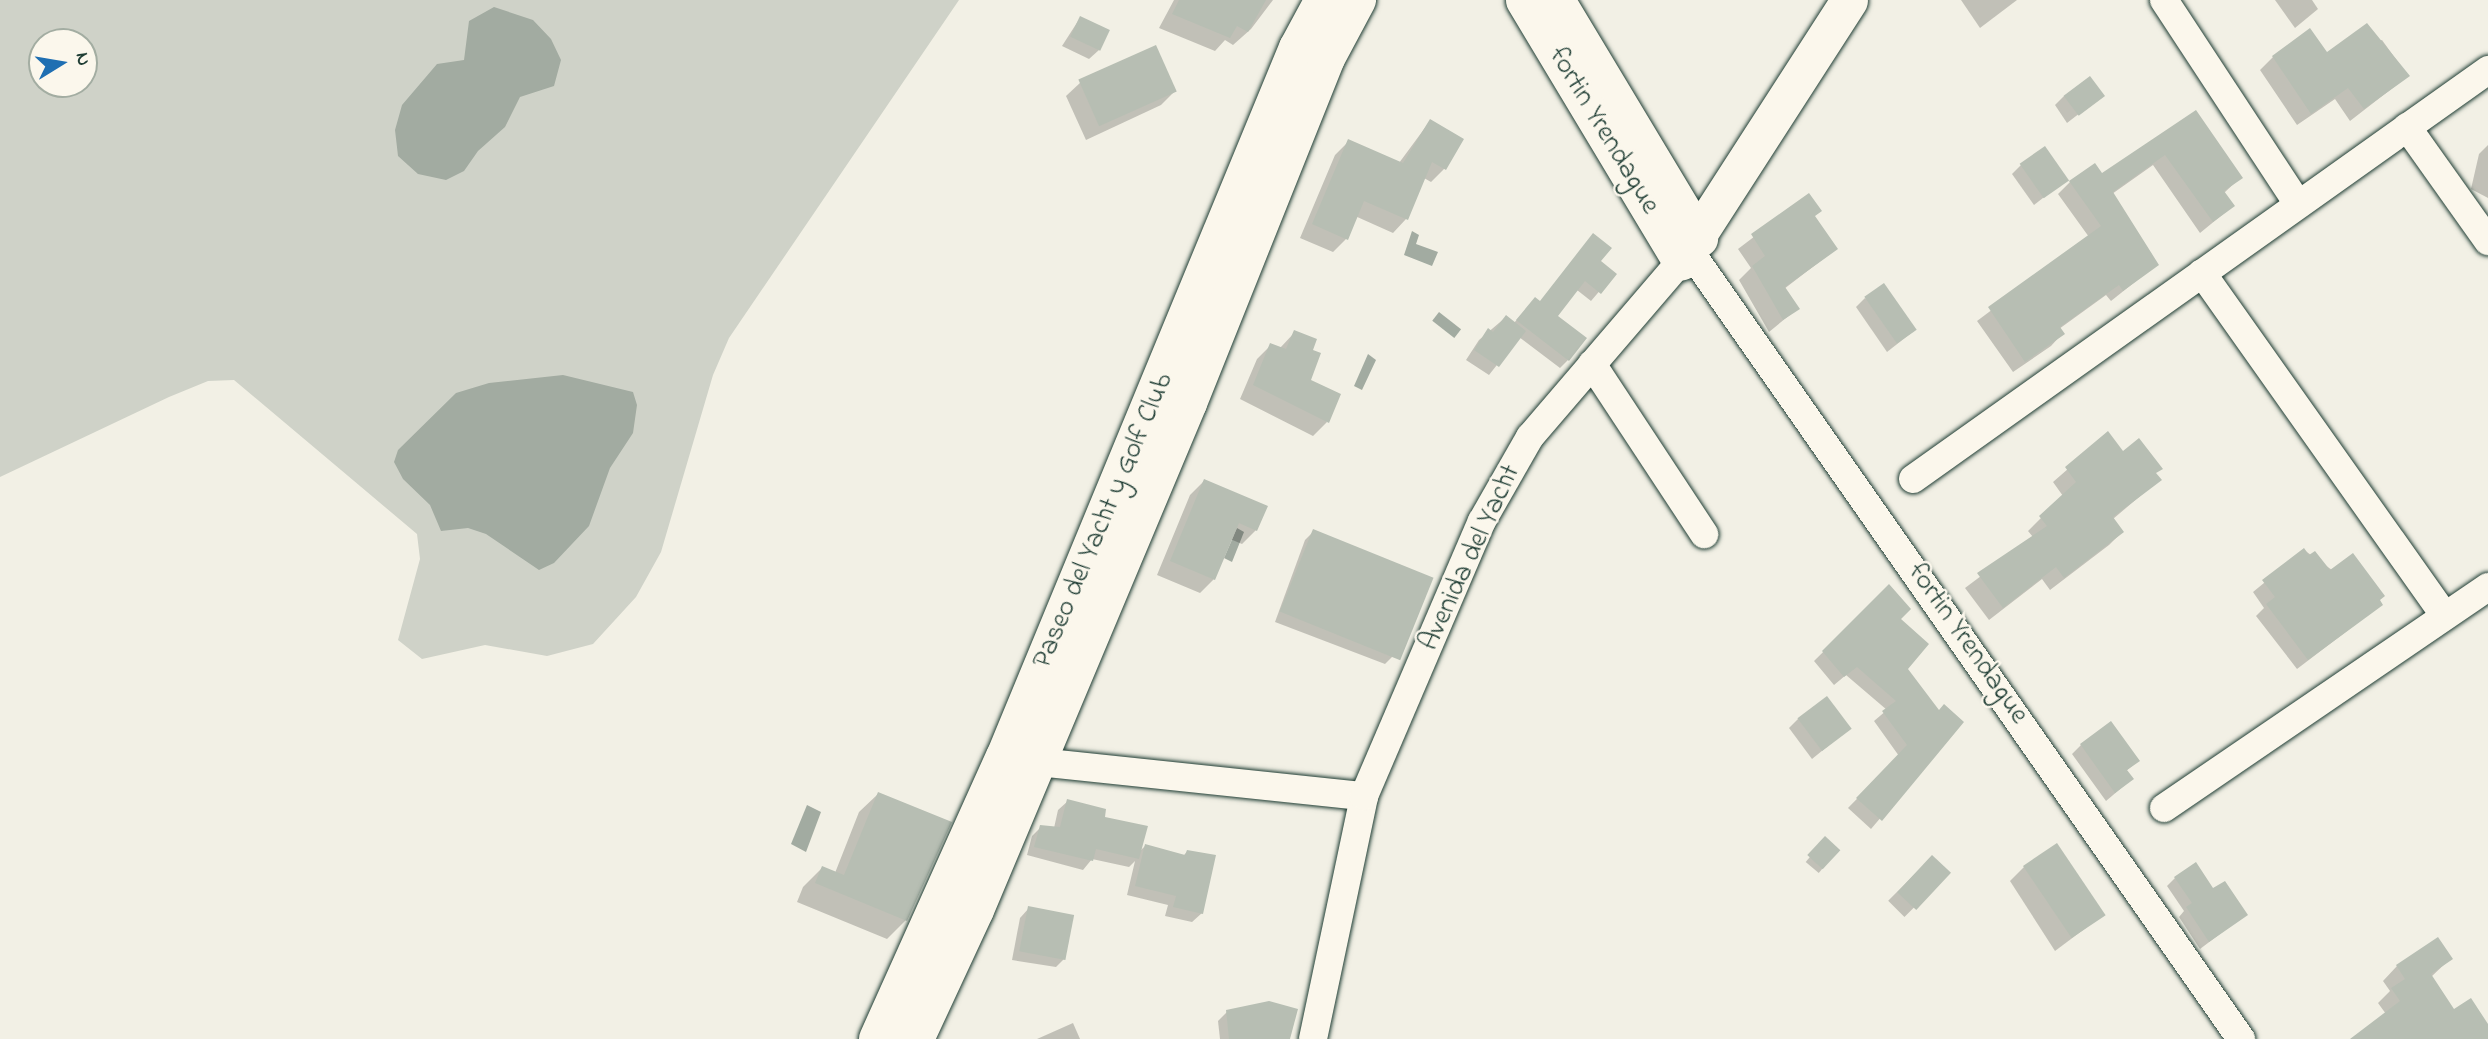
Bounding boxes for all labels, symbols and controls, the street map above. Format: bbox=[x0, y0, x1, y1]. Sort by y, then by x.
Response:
north arrow bbox=[28, 28, 98, 98]
street label: fortin Yrendague bbox=[1540, 41, 1666, 221]
text: N bbox=[68, 50, 97, 68]
street label: Paseo del Yacht y Golf Club bbox=[1027, 368, 1181, 674]
street label: Avenida del Yacht bbox=[1413, 460, 1529, 656]
street label: fortin Yrendague bbox=[1899, 557, 2035, 731]

